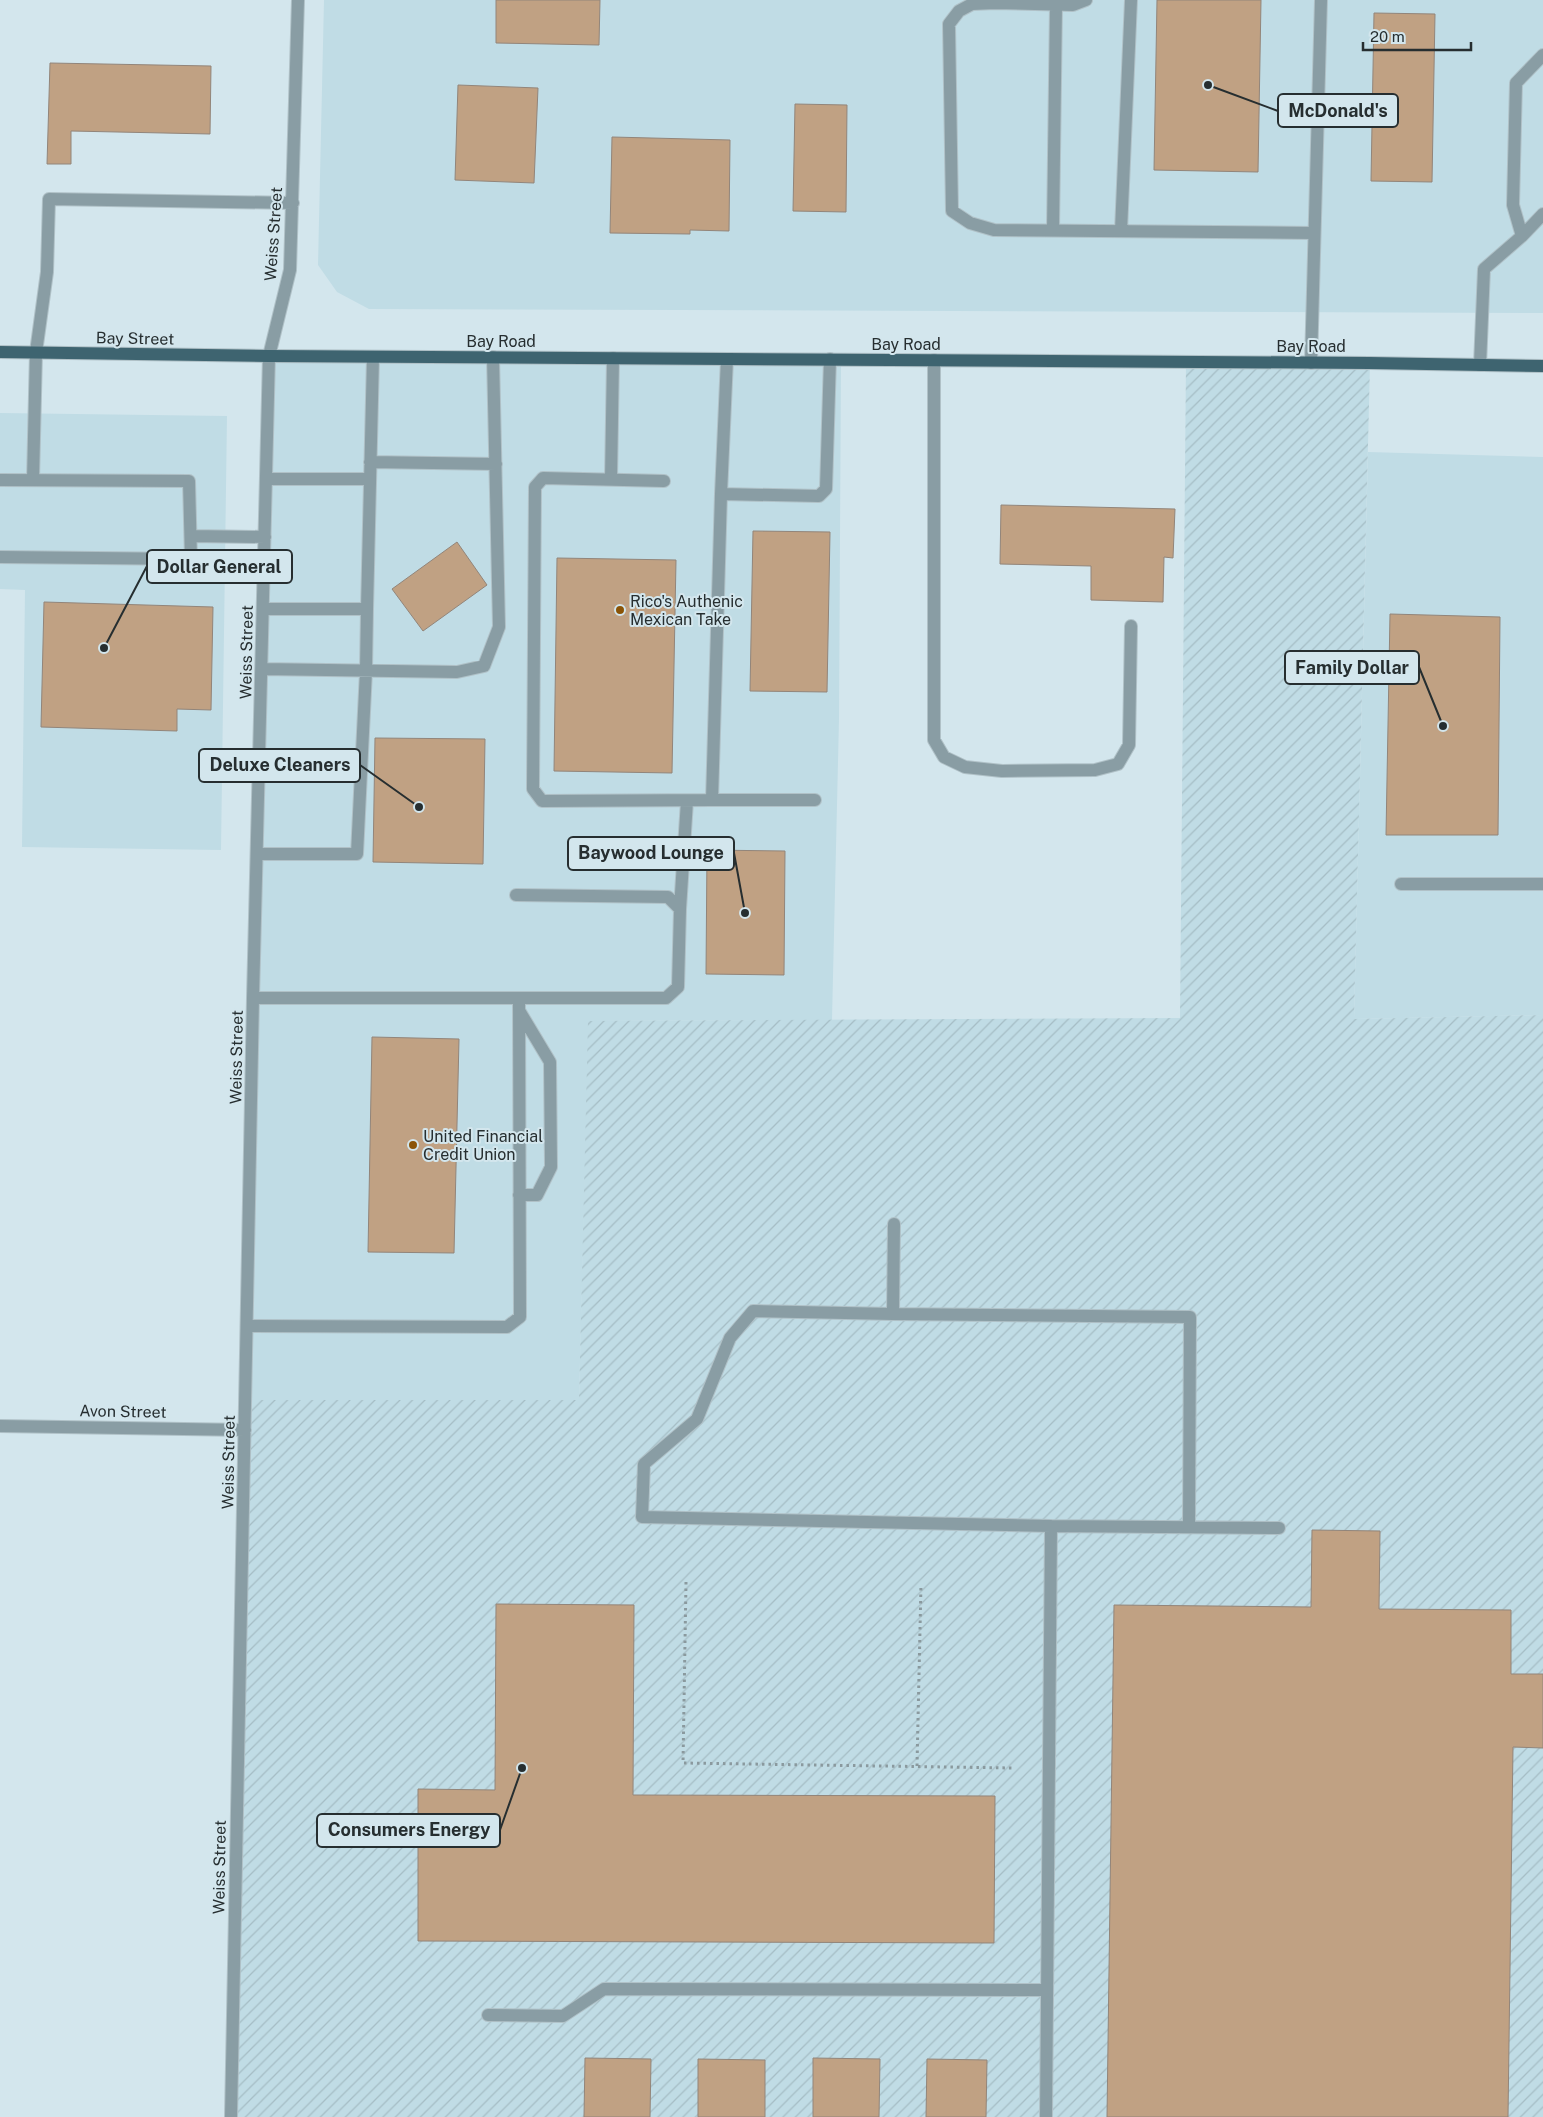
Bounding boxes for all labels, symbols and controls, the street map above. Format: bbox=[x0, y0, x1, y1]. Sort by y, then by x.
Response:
scale bar bbox=[1363, 20, 1470, 52]
text: 20 m bbox=[1370, 28, 1405, 45]
callout: McDonald's bbox=[1278, 94, 1398, 127]
text: McDonald's bbox=[1288, 100, 1388, 121]
street label: Weiss Street bbox=[261, 186, 286, 282]
street label: Bay Street bbox=[96, 328, 174, 349]
street label: Bay Road bbox=[466, 332, 536, 351]
street label: Bay Road bbox=[871, 335, 941, 354]
street label: Bay Road bbox=[1276, 337, 1346, 356]
callout: Dollar General bbox=[147, 550, 292, 583]
text: Dollar General bbox=[157, 556, 282, 577]
place label: Rico's Authenic Mexican Take bbox=[630, 592, 743, 629]
marker: Rico's Authenic Mexican Take bbox=[614, 604, 626, 616]
street label: Weiss Street bbox=[236, 605, 257, 699]
callout: Family Dollar bbox=[1285, 651, 1419, 684]
text: Family Dollar bbox=[1295, 657, 1410, 678]
callout: Deluxe Cleaners bbox=[199, 749, 360, 782]
text: Deluxe Cleaners bbox=[209, 754, 351, 775]
callout: Baywood Lounge bbox=[568, 837, 734, 870]
text: Baywood Lounge bbox=[578, 842, 724, 863]
street label: Weiss Street bbox=[226, 1010, 247, 1104]
place label: United Financial Credit Union bbox=[423, 1127, 543, 1164]
marker: United Financial Credit Union bbox=[407, 1139, 419, 1151]
street label: Avon Street bbox=[79, 1401, 167, 1422]
street label: Weiss Street bbox=[218, 1415, 239, 1509]
callout: Consumers Energy bbox=[317, 1814, 500, 1847]
text: Consumers Energy bbox=[328, 1819, 490, 1840]
street label: Weiss Street bbox=[209, 1820, 230, 1914]

